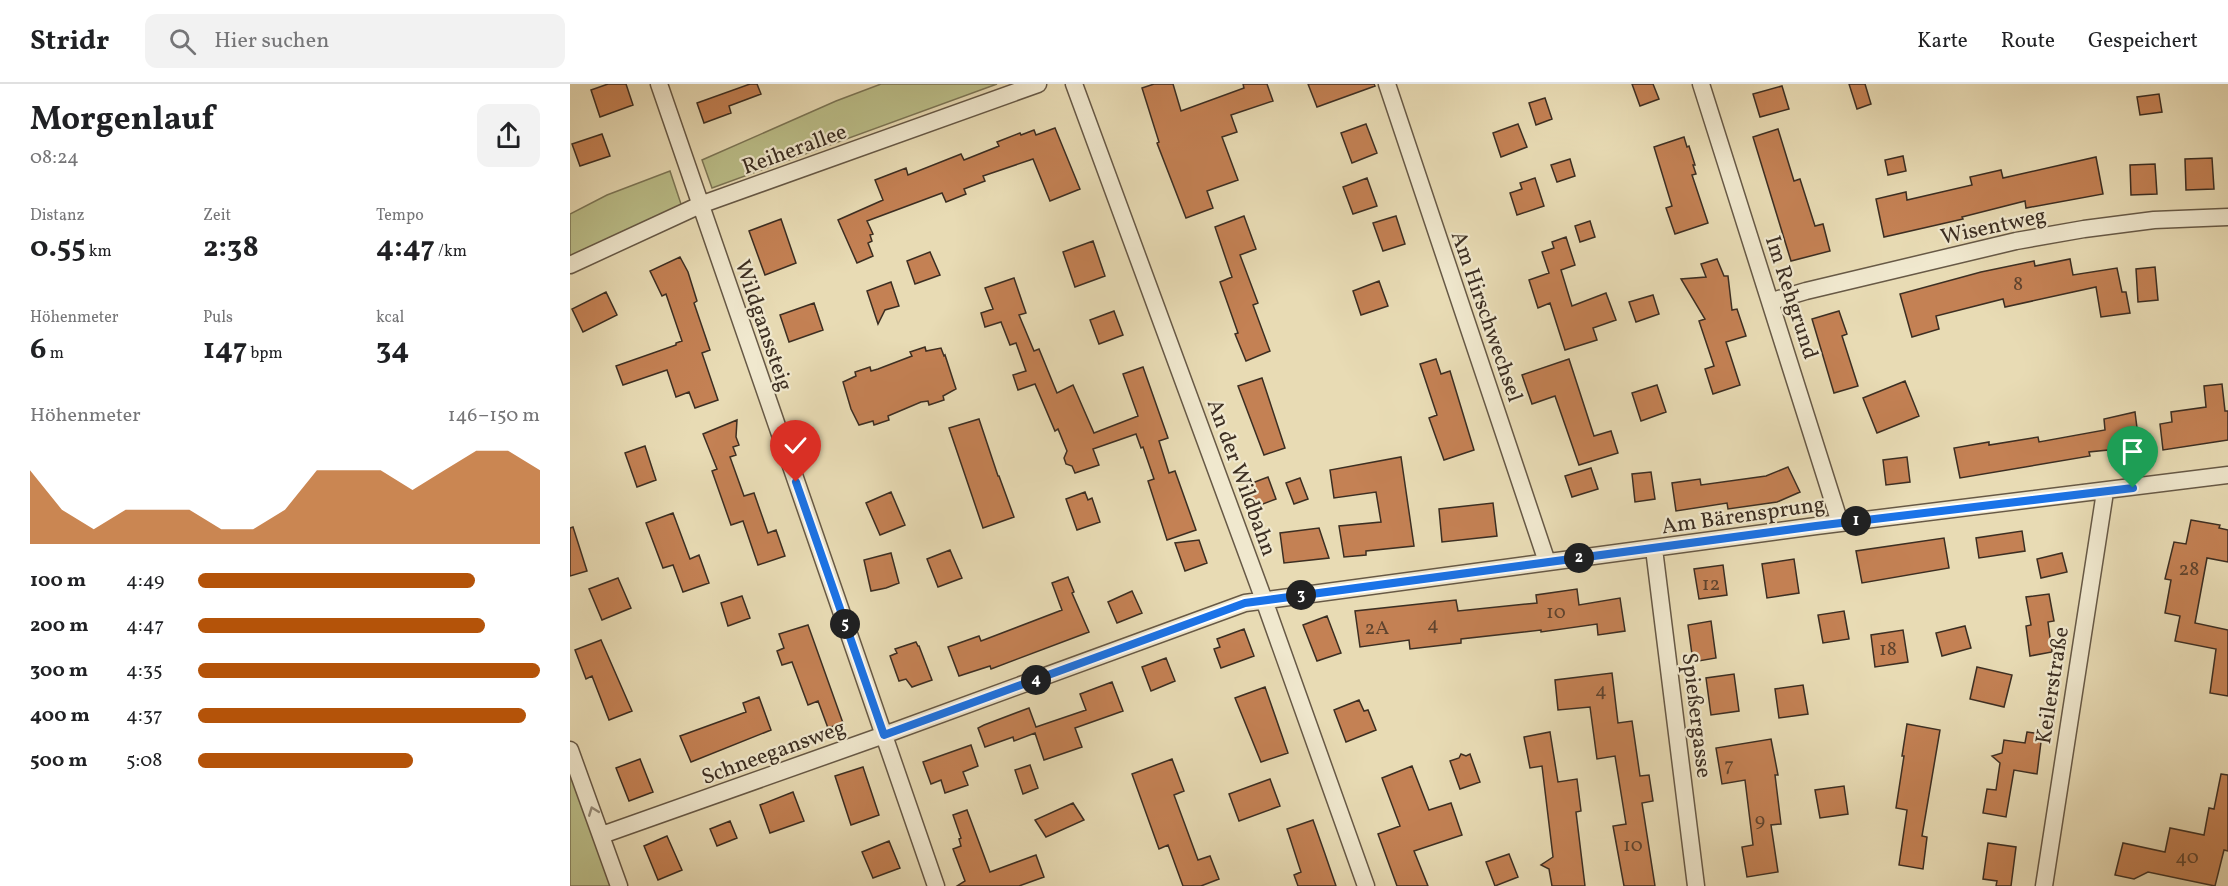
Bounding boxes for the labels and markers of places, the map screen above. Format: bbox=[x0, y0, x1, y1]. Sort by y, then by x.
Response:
pin bbox=[770, 420, 821, 482]
pin bbox=[2107, 426, 2158, 488]
pin: 1 bbox=[1841, 506, 1871, 536]
pin: 2 bbox=[1564, 543, 1594, 573]
pin: 3 bbox=[1286, 580, 1316, 610]
pin: 5 bbox=[830, 609, 860, 639]
pin: 4 bbox=[1021, 665, 1051, 695]

